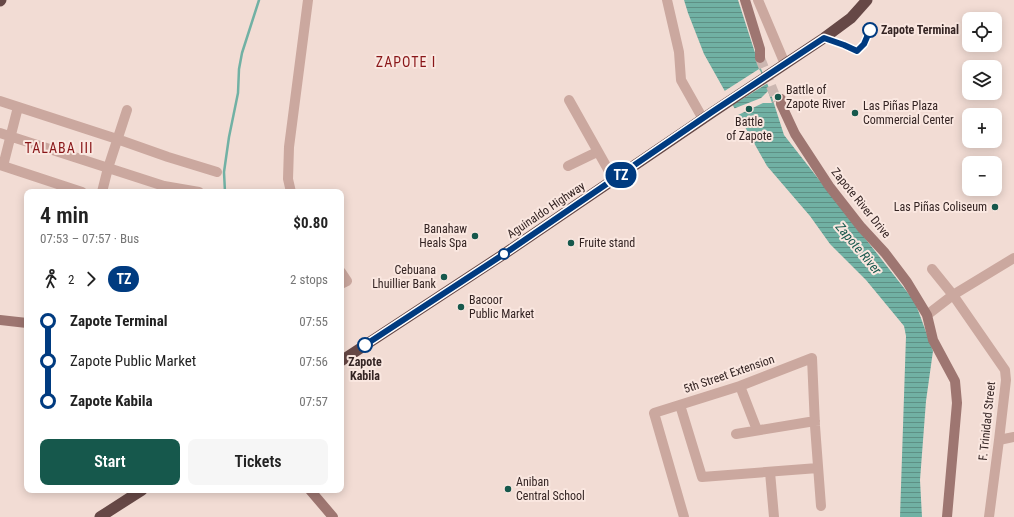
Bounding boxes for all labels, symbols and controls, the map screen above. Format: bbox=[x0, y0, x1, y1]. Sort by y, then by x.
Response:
map controls bbox=[962, 12, 1002, 196]
button: locate bbox=[962, 12, 1002, 52]
marker: Zapote Terminal bbox=[862, 22, 878, 38]
place label: Zapote Terminal bbox=[881, 23, 959, 37]
district label: ZAPOTE I bbox=[376, 54, 436, 70]
button: layers bbox=[962, 60, 1002, 100]
place label: Battle of Zapote River bbox=[786, 83, 846, 111]
marker: Battle of Zapote River bbox=[773, 92, 783, 102]
place label: Las Piñas Plaza Commercial Center bbox=[863, 99, 954, 127]
marker: Battle of Zapote bbox=[744, 104, 754, 114]
marker: Las Piñas Plaza Commercial Center bbox=[850, 108, 860, 118]
button: + bbox=[962, 108, 1002, 148]
place label: Battle of Zapote bbox=[726, 115, 772, 143]
district label: TALABA III bbox=[24, 140, 94, 156]
button: − bbox=[962, 156, 1002, 196]
line badge: TZ bbox=[603, 162, 639, 188]
street label: Zapote River Drive bbox=[828, 165, 894, 241]
text: TZ bbox=[613, 167, 629, 183]
street label: Aguinaldo Highway bbox=[504, 179, 588, 241]
place label: Las Piñas Coliseum bbox=[894, 200, 987, 214]
marker: Las Piñas Coliseum bbox=[990, 202, 1000, 212]
text: 4 min bbox=[40, 203, 89, 228]
text: $0.80 bbox=[293, 214, 328, 232]
water label: Zapote River bbox=[832, 219, 885, 278]
place label: Banahaw Heals Spa bbox=[419, 222, 467, 250]
text: 07:53 – 07:57 · Bus bbox=[40, 231, 139, 246]
marker: Banahaw Heals Spa bbox=[470, 231, 480, 241]
place label: Fruite stand bbox=[579, 236, 635, 250]
marker: Fruite stand bbox=[566, 238, 576, 248]
unlabelled marker bbox=[498, 248, 510, 260]
place label: Cebuana Lhuillier Bank bbox=[372, 263, 437, 291]
icon: walk bbox=[40, 268, 62, 290]
icon: forward bbox=[80, 268, 102, 290]
text: TZ bbox=[116, 271, 131, 287]
text: 2 bbox=[68, 272, 74, 287]
text: 2 stops bbox=[290, 272, 328, 287]
marker: Cebuana Lhuillier Bank bbox=[439, 272, 449, 282]
place label: Bacoor Public Market bbox=[469, 293, 535, 321]
marker: Bacoor Public Market bbox=[456, 302, 466, 312]
text: Zapote Terminal bbox=[70, 312, 167, 330]
text: 07:55 bbox=[299, 314, 328, 329]
marker: Zapote Kabila bbox=[357, 337, 373, 353]
text: Zapote Public Market bbox=[70, 352, 196, 370]
street label: 5th Street Extension bbox=[682, 352, 776, 396]
text: 07:56 bbox=[299, 354, 328, 369]
place label: Zapote Kabila bbox=[348, 355, 382, 383]
street label: F. Trinidad Street bbox=[976, 380, 998, 461]
text: Zapote Kabila bbox=[70, 392, 153, 410]
text: 07:57 bbox=[299, 394, 328, 409]
button: Start bbox=[40, 439, 180, 485]
button: Tickets bbox=[188, 439, 328, 485]
place label: Aniban Central School bbox=[516, 475, 585, 503]
marker: Aniban Central School bbox=[503, 484, 513, 494]

